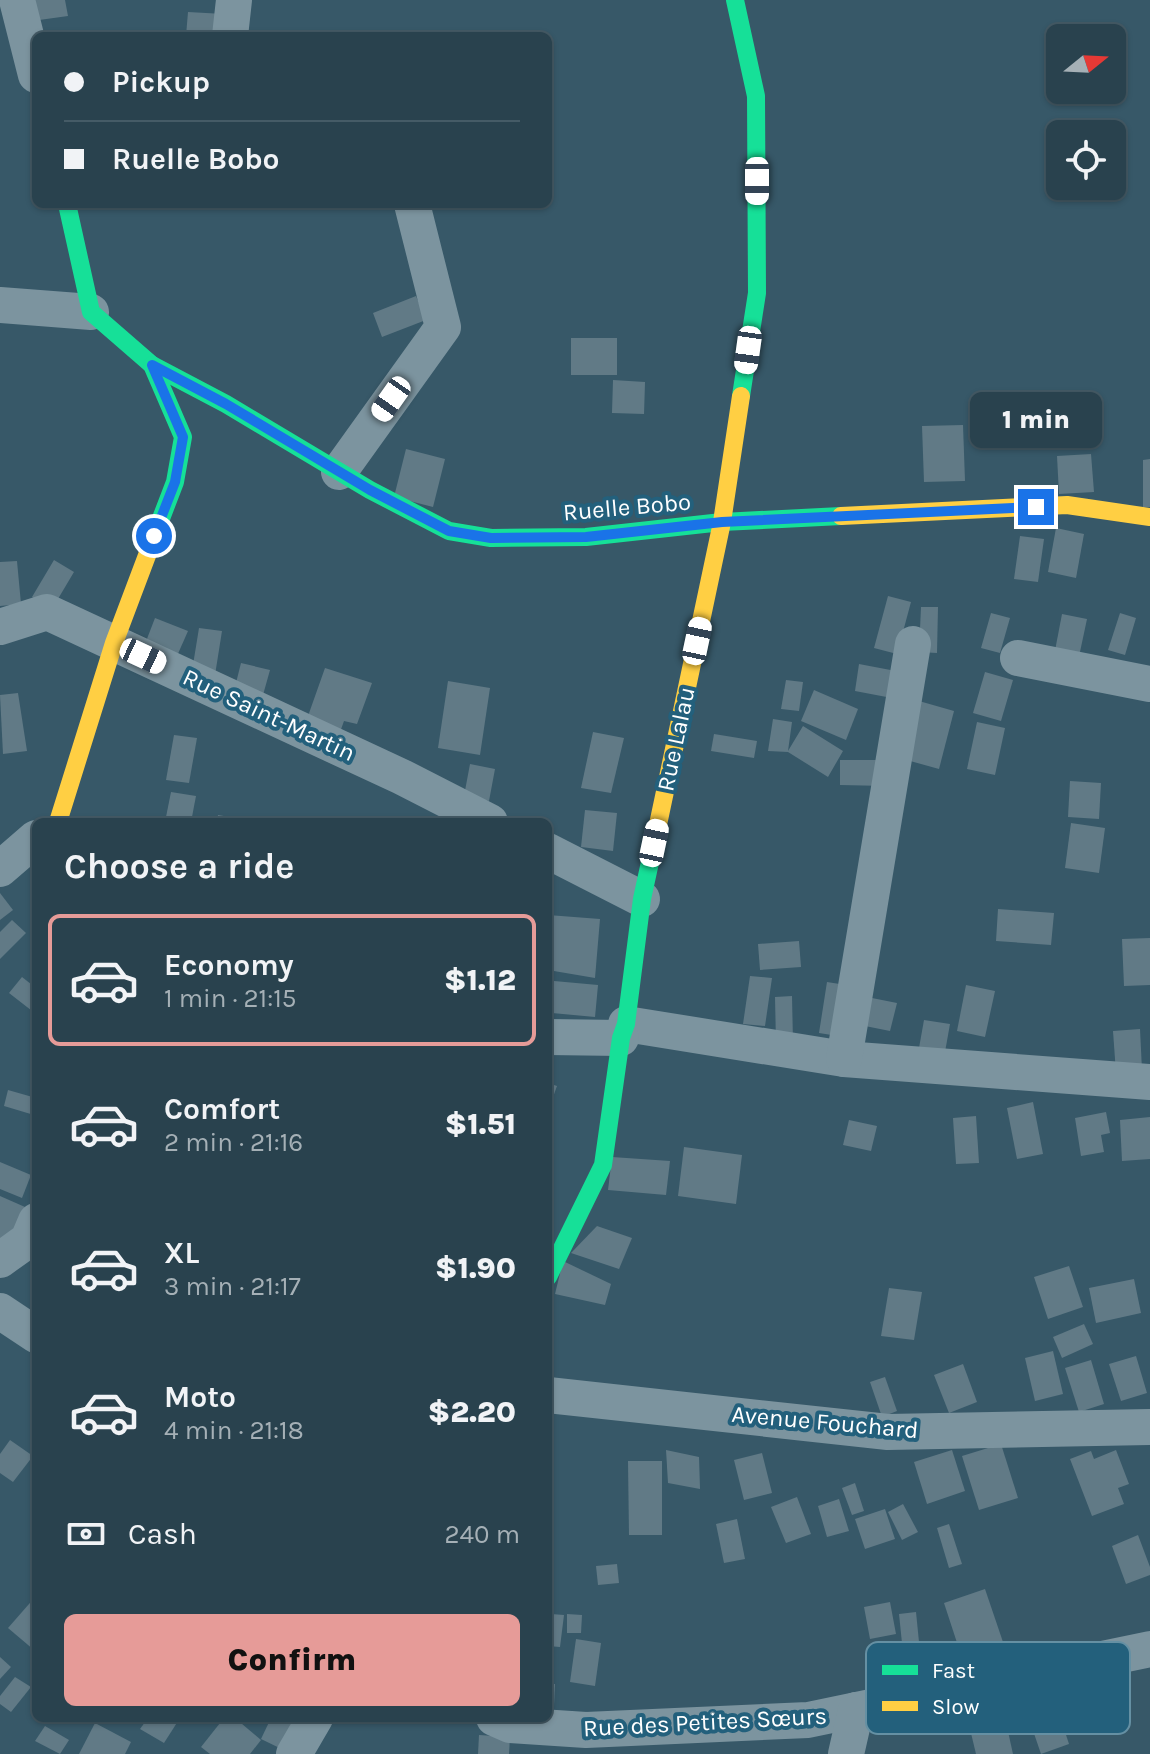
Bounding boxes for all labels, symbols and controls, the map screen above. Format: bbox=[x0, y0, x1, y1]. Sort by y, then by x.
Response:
north arrow bbox=[1046, 24, 1126, 104]
map controls bbox=[1046, 24, 1126, 200]
text: Pickup bbox=[112, 64, 210, 100]
button: locate bbox=[1046, 120, 1126, 200]
text: Ruelle Bobo bbox=[112, 141, 280, 177]
car bbox=[745, 157, 769, 205]
car bbox=[733, 325, 763, 375]
car bbox=[367, 372, 415, 426]
callout: 1 min bbox=[970, 391, 1102, 447]
text: 1 min bbox=[1002, 404, 1070, 435]
street label: Ruelle Bobo bbox=[562, 487, 692, 527]
route end bbox=[1018, 489, 1054, 525]
route start bbox=[136, 518, 172, 554]
car bbox=[680, 615, 714, 667]
car bbox=[116, 635, 170, 677]
street label: Rue Saint-Martin bbox=[178, 663, 360, 767]
street label: Rue Lalau bbox=[651, 684, 701, 794]
car bbox=[637, 817, 671, 869]
text: Choose a ride bbox=[64, 845, 294, 887]
icon: car bbox=[68, 944, 140, 1016]
text: Economy bbox=[164, 947, 294, 983]
text: $1.12 bbox=[444, 962, 516, 998]
text: 1 min · 21:15 bbox=[164, 983, 296, 1014]
icon: car bbox=[68, 1088, 140, 1160]
text: Comfort bbox=[164, 1091, 280, 1127]
text: $1.51 bbox=[445, 1106, 516, 1142]
text: 2 min · 21:16 bbox=[164, 1127, 303, 1158]
icon: car bbox=[68, 1232, 140, 1304]
text: XL bbox=[164, 1235, 199, 1271]
text: $1.90 bbox=[435, 1250, 516, 1286]
text: 3 min · 21:17 bbox=[164, 1271, 301, 1302]
icon: car bbox=[68, 1376, 140, 1448]
text: Moto bbox=[164, 1379, 236, 1415]
text: $2.20 bbox=[428, 1394, 516, 1430]
street label: Avenue Fouchard bbox=[731, 1400, 919, 1444]
text: 4 min · 21:18 bbox=[164, 1415, 304, 1446]
icon: cash bbox=[64, 1512, 108, 1556]
text: Cash bbox=[128, 1516, 197, 1552]
text: 240 m bbox=[444, 1519, 520, 1550]
button: Confirm bbox=[64, 1614, 520, 1706]
legend bbox=[866, 1642, 1130, 1734]
text: Fast bbox=[932, 1658, 975, 1684]
text: Slow bbox=[932, 1694, 979, 1720]
street label: Rue des Petites Sœurs bbox=[582, 1702, 828, 1742]

